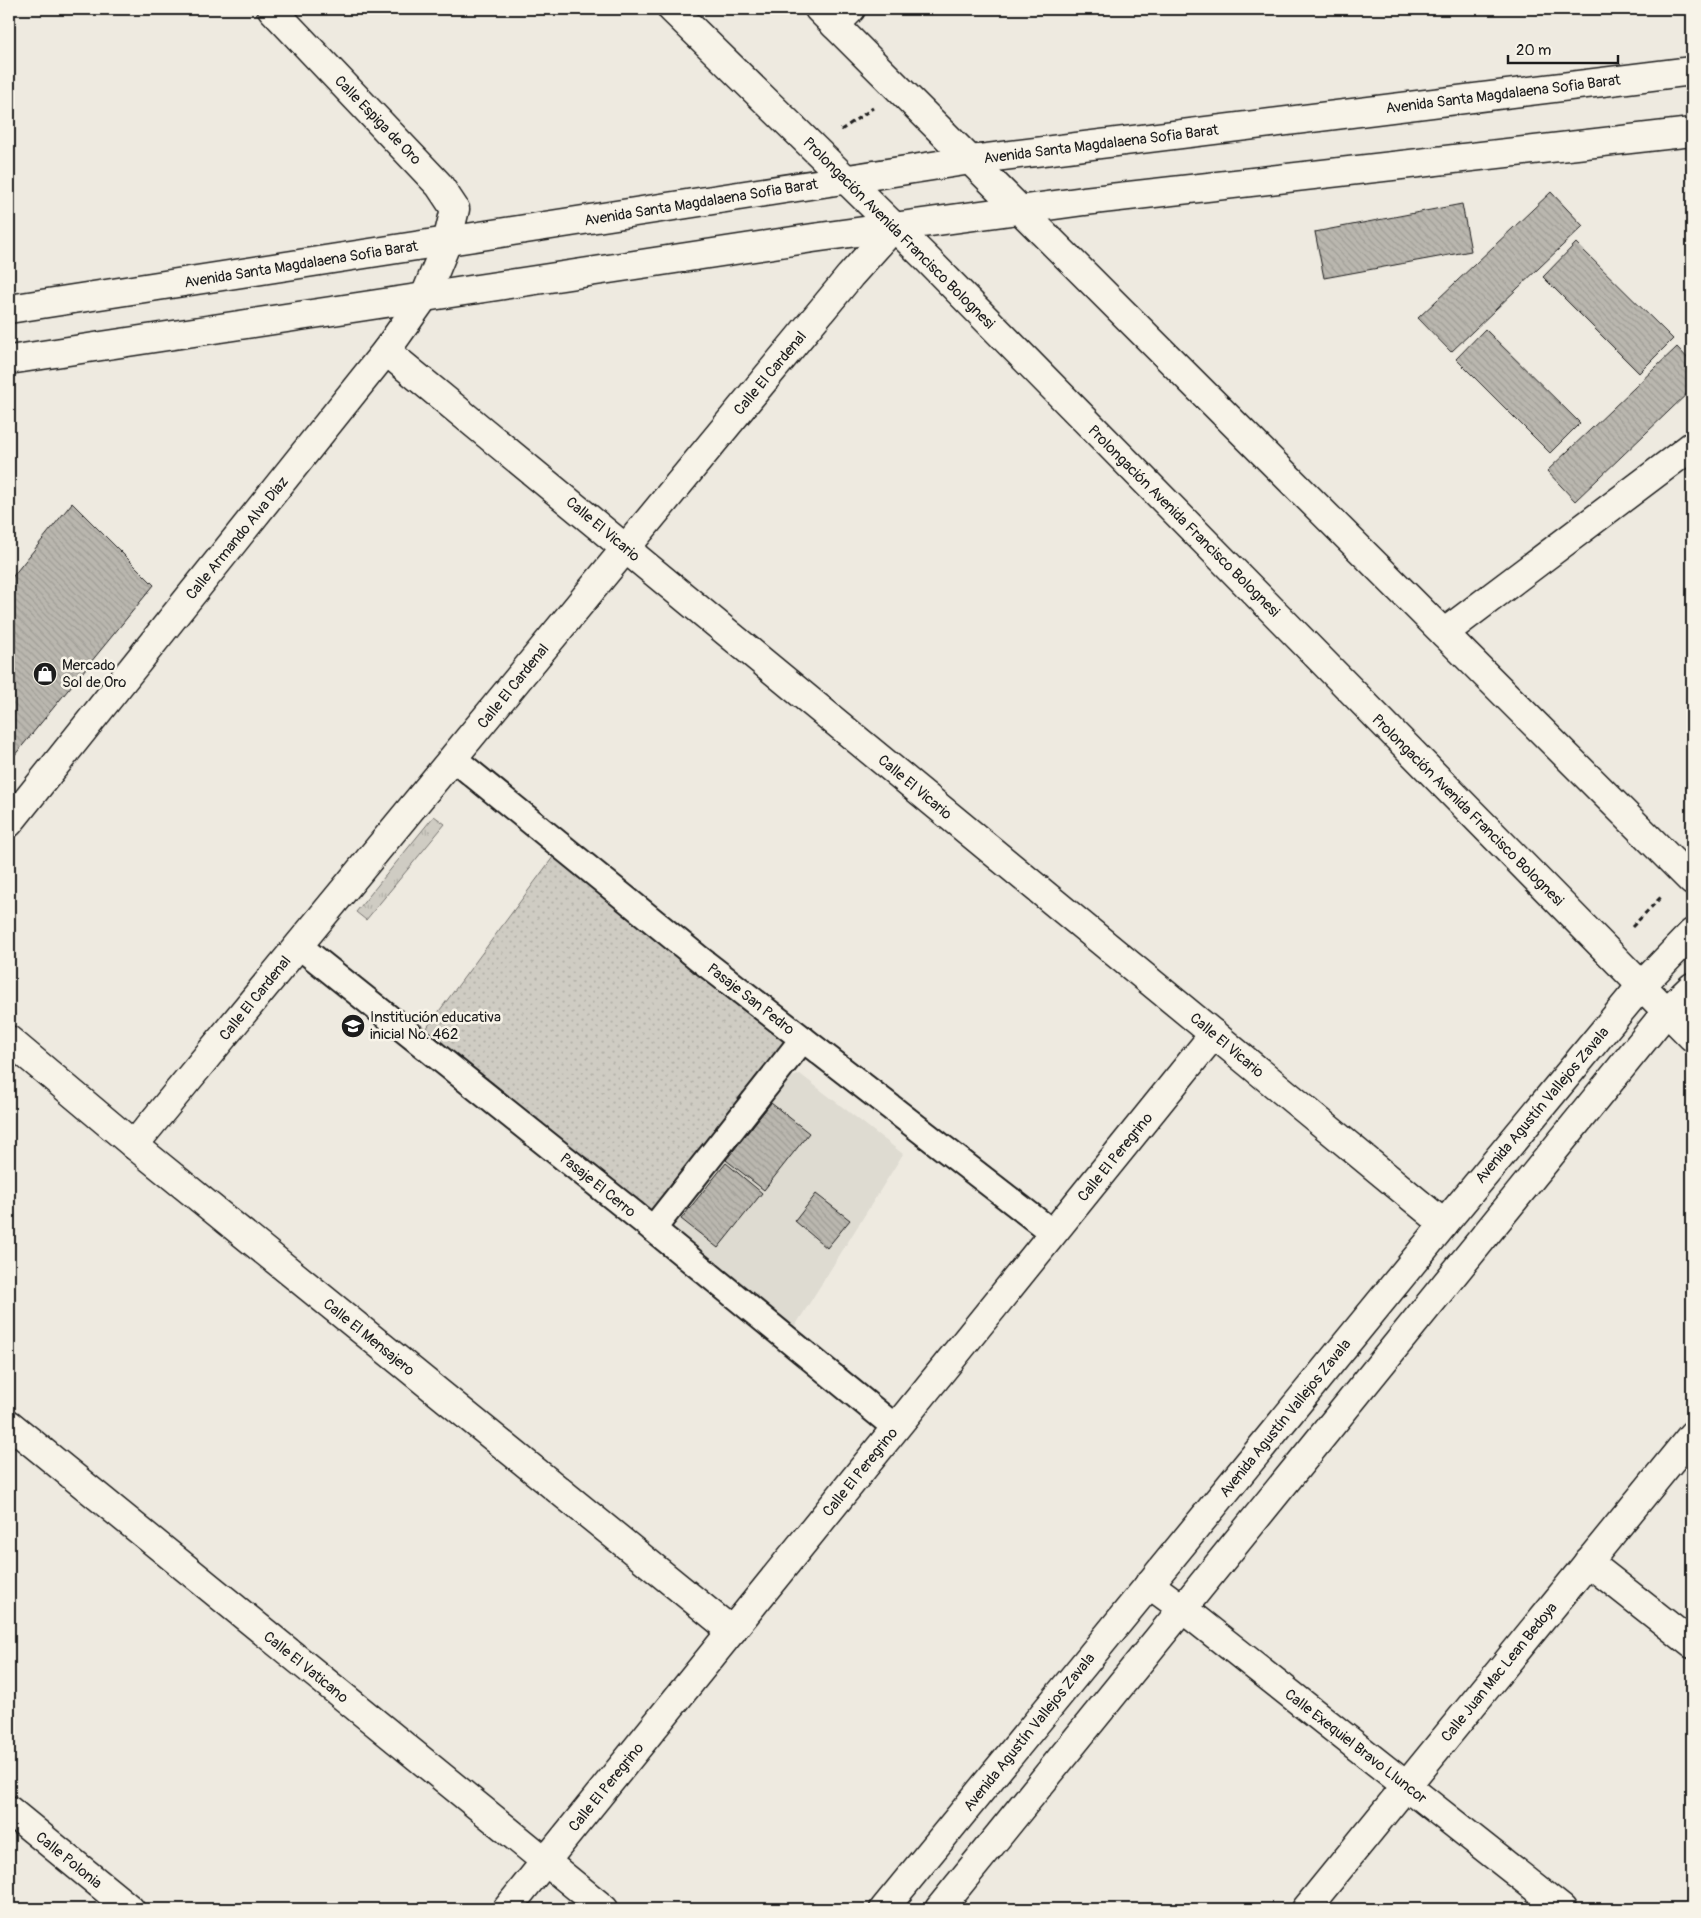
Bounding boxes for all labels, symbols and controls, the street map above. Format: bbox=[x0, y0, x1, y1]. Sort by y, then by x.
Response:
scale bar bbox=[1508, 32, 1618, 64]
text: 20 m bbox=[1516, 41, 1551, 60]
street label: Avenida Santa Magdalaena Sofia Barat bbox=[1385, 71, 1623, 118]
street label: Calle Espiga de Oro bbox=[330, 72, 425, 169]
street label: Avenida Santa Magdalaena Sofia Barat bbox=[983, 121, 1221, 168]
street label: Prolongación Avenida Francisco Bolognesi bbox=[799, 133, 999, 333]
street label: Avenida Santa Magdalaena Sofia Barat bbox=[583, 174, 820, 230]
street label: Avenida Santa Magdalaena Sofia Barat bbox=[183, 236, 420, 292]
street label: Calle El Cardenal bbox=[730, 328, 811, 419]
street label: Prolongación Avenida Francisco Bolognesi bbox=[1084, 421, 1284, 621]
street label: Calle Armando Alva Diaz bbox=[182, 473, 293, 604]
street label: Calle El Vicario bbox=[562, 493, 644, 566]
street label: Calle El Cardenal bbox=[473, 640, 553, 733]
place label: Mercado Sol de Oro bbox=[62, 656, 126, 692]
shop icon: Mercado Sol de Oro bbox=[32, 661, 58, 687]
street label: Prolongación Avenida Francisco Bolognesi bbox=[1368, 710, 1568, 910]
street label: Calle El Vicario bbox=[874, 751, 956, 824]
street label: Calle El Cardenal bbox=[215, 952, 295, 1045]
street label: Pasaje San Pedro bbox=[703, 959, 798, 1039]
place label: Institución educativa inicial No. 462 bbox=[370, 1008, 501, 1044]
street label: Calle El Vicario bbox=[1186, 1009, 1268, 1082]
school or university icon: Institución educativa inicial No. 462 bbox=[340, 1013, 366, 1039]
street label: Avenida Agustín Vallejos Zavala bbox=[1471, 1023, 1613, 1187]
street label: Calle El Peregrino bbox=[1074, 1109, 1157, 1206]
street label: Pasaje El Cerro bbox=[556, 1149, 639, 1222]
street label: Calle El Mensajero bbox=[319, 1295, 418, 1380]
street label: Avenida Agustín Vallejos Zavala bbox=[1216, 1335, 1355, 1501]
street label: Calle El Peregrino bbox=[819, 1424, 902, 1521]
street label: Calle Juan Mac Lean Bedoya bbox=[1437, 1599, 1562, 1746]
street label: Calle El Vaticano bbox=[259, 1627, 352, 1707]
street label: Avenida Agustín Vallejos Zavala bbox=[960, 1649, 1099, 1815]
street label: Calle Exequiel Bravo Lluncor bbox=[1281, 1685, 1431, 1808]
street label: Calle El Peregrino bbox=[565, 1739, 648, 1836]
street label: Calle Polonia bbox=[32, 1828, 106, 1893]

